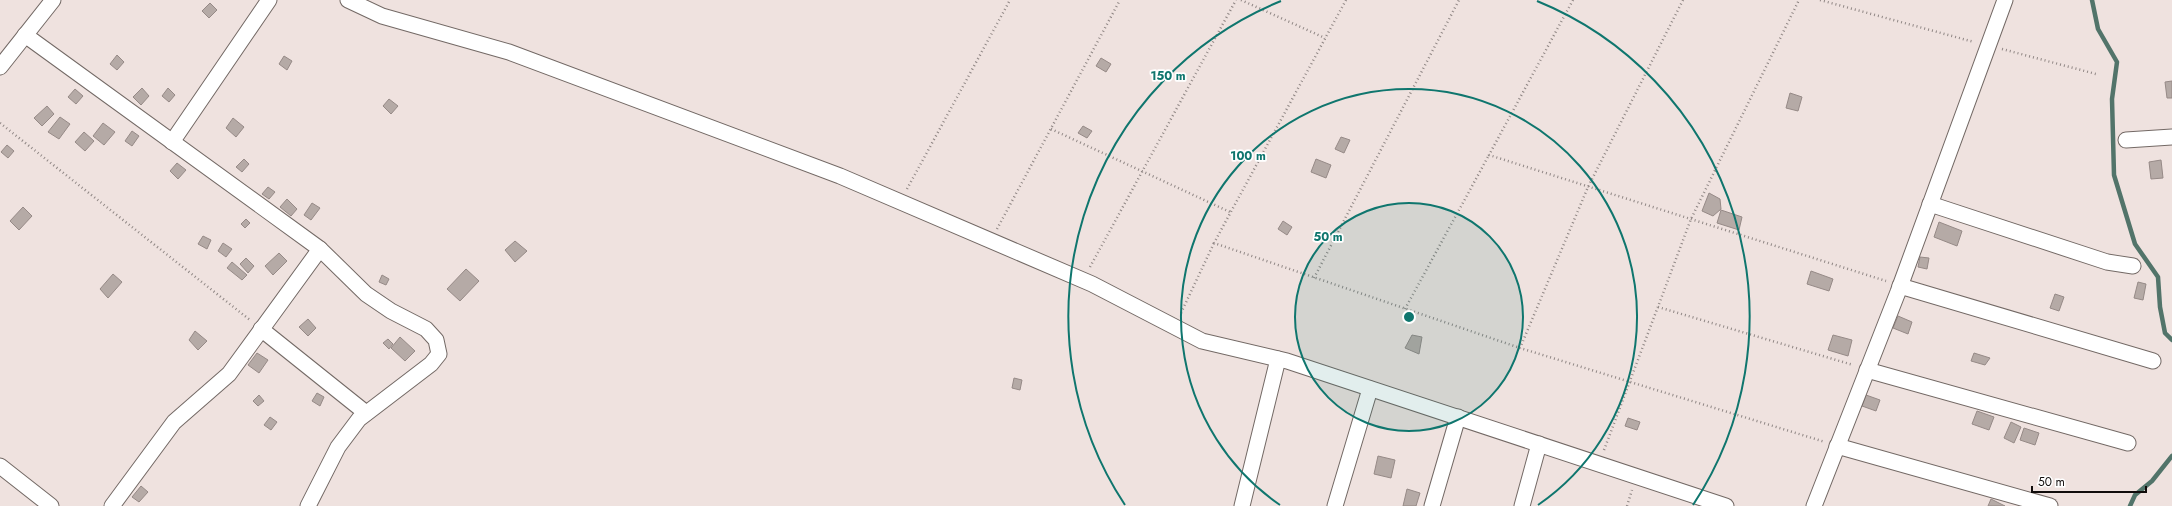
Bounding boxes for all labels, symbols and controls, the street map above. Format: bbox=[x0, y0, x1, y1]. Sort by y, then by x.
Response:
text: 150 m bbox=[1150, 67, 1186, 85]
text: 100 m bbox=[1230, 147, 1266, 165]
text: 50 m bbox=[1313, 228, 1343, 246]
centre of rings bbox=[1402, 310, 1416, 324]
scale bar bbox=[2032, 468, 2146, 494]
text: 50 m bbox=[2038, 473, 2065, 491]

